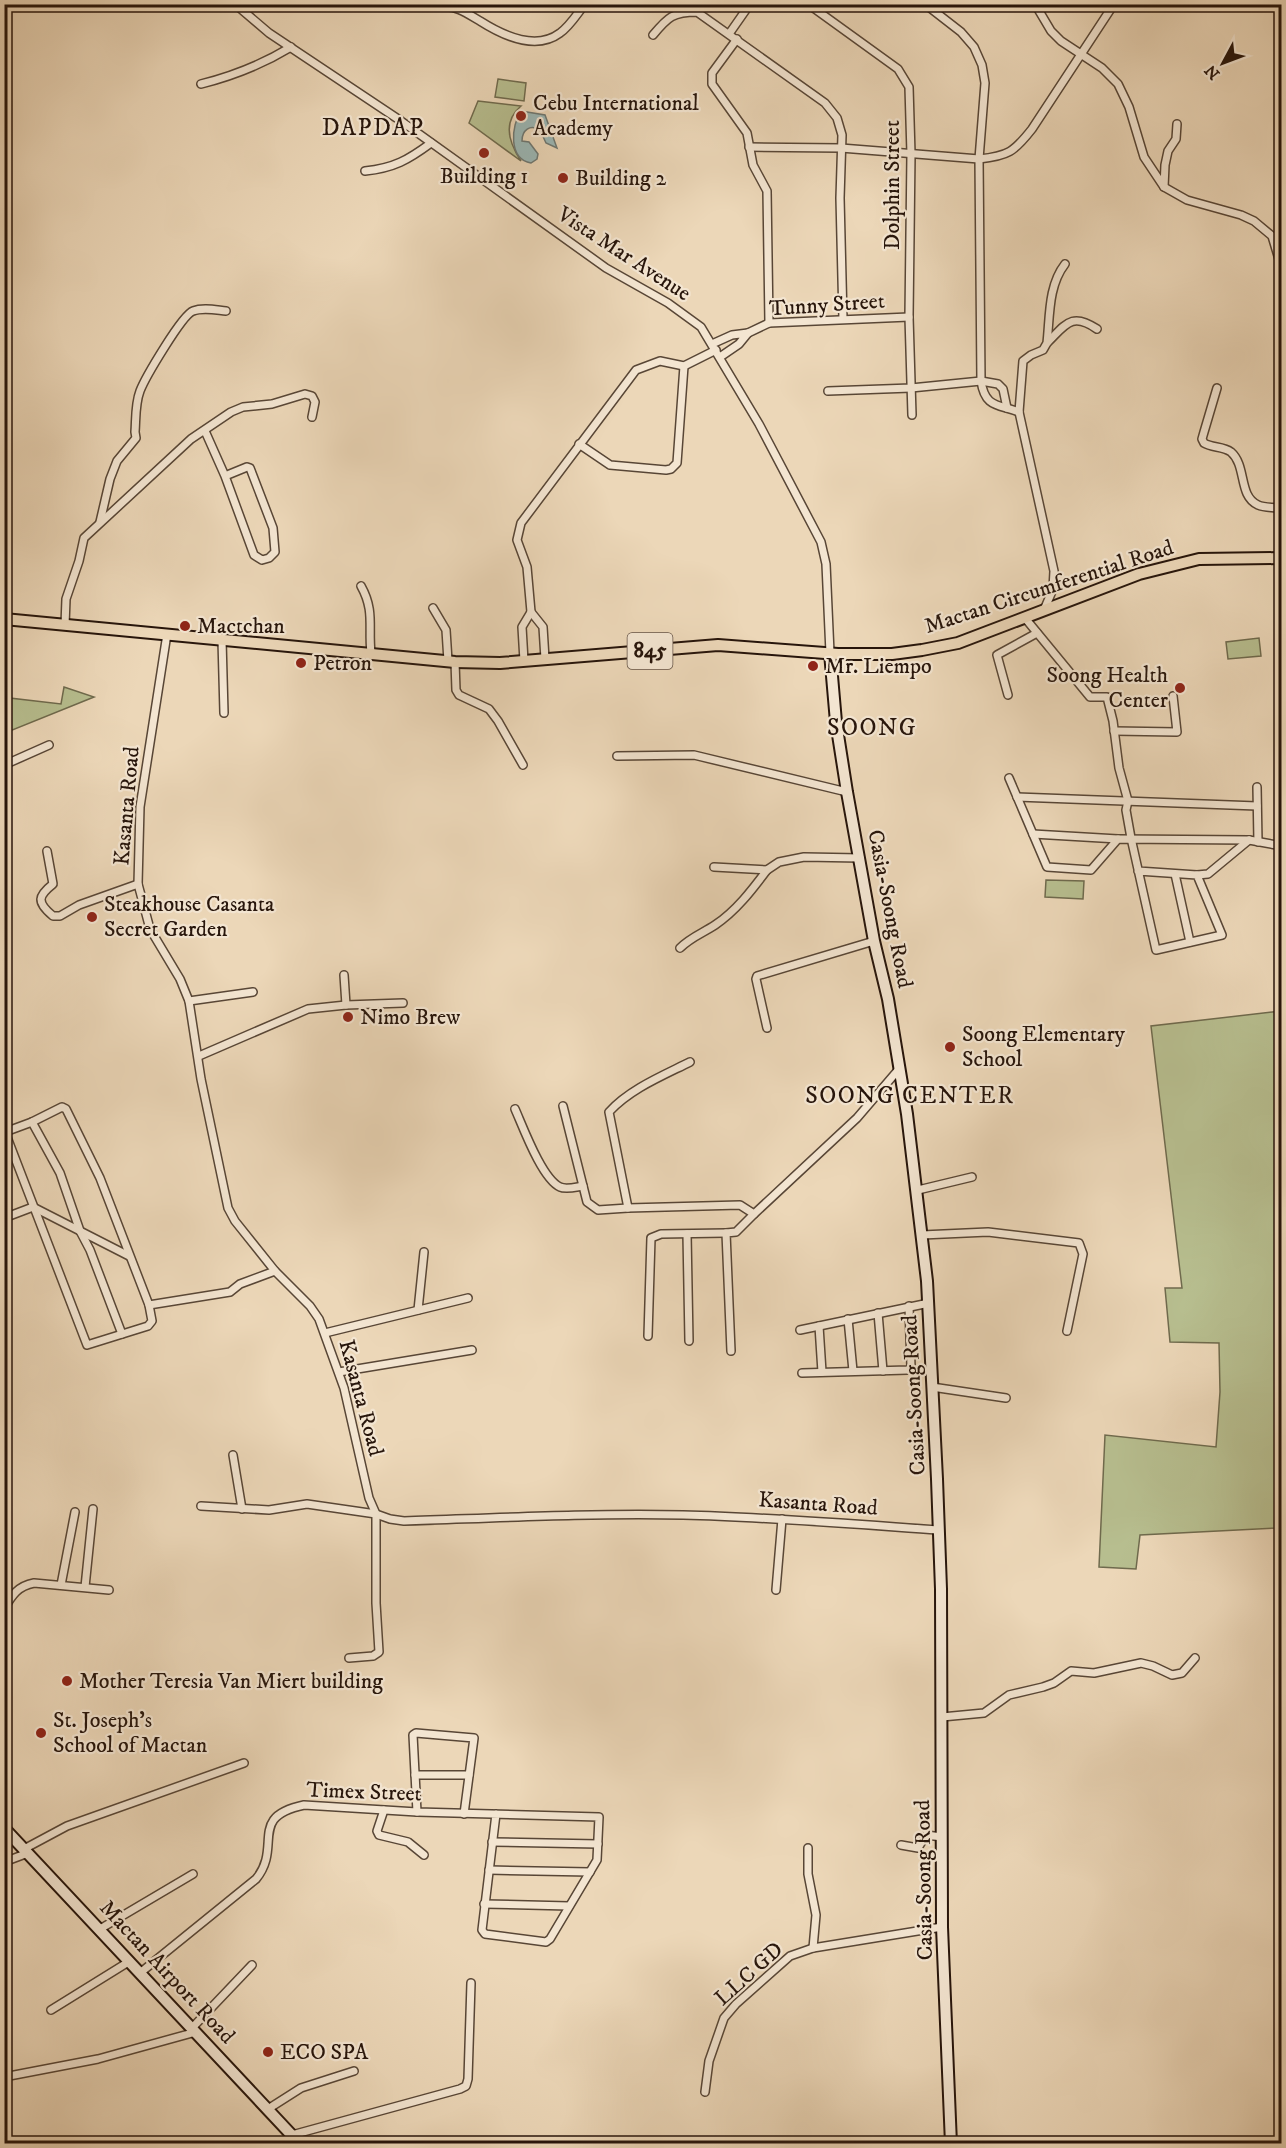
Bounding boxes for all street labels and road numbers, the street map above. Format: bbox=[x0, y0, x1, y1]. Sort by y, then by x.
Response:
street label: Dolphin Street bbox=[879, 120, 906, 250]
street label: Vista Mar Avenue bbox=[551, 200, 696, 307]
street label: Tunny Street bbox=[768, 287, 886, 323]
street label: Mactan Circumferential Road bbox=[921, 534, 1177, 640]
road number: 845 bbox=[628, 633, 672, 669]
street label: Kasanta Road bbox=[108, 745, 146, 867]
street label: Casia-Soong Road bbox=[861, 828, 919, 990]
street label: Casia-Soong Road bbox=[896, 1314, 932, 1476]
street label: Kasanta Road bbox=[332, 1337, 390, 1459]
street label: Kasanta Road bbox=[757, 1486, 879, 1522]
street label: Timex Street bbox=[306, 1776, 422, 1808]
street label: Casia-Soong Road bbox=[909, 1799, 939, 1961]
street label: Mactan Airport Road bbox=[94, 1895, 241, 2049]
street label: LLC GD bbox=[709, 1936, 789, 2012]

